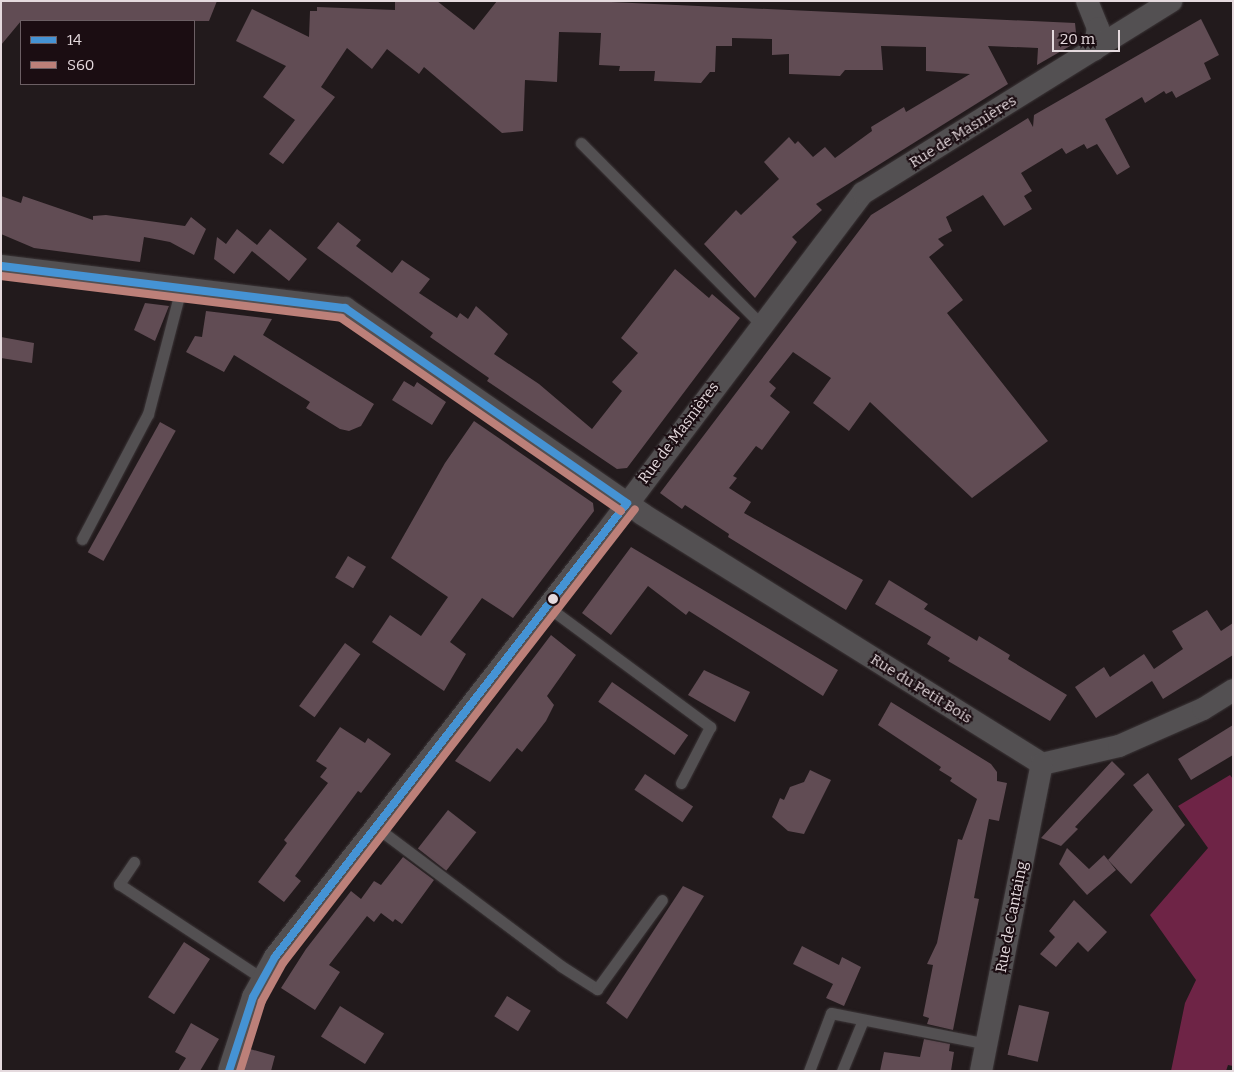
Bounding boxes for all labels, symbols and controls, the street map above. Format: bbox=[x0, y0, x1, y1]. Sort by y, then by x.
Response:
legend bbox=[20, 20, 195, 85]
scale bar bbox=[1054, 20, 1122, 52]
text: 20 m bbox=[1060, 30, 1095, 48]
text: 14 bbox=[67, 31, 82, 49]
text: S60 bbox=[67, 56, 94, 74]
street label: Rue de Masnières bbox=[906, 92, 1020, 172]
street label: Rue de Masnières bbox=[635, 379, 723, 487]
unlabelled marker bbox=[548, 594, 558, 604]
street label: Rue du Petit Bois bbox=[867, 651, 975, 727]
street label: Rue de Cantaing bbox=[992, 860, 1032, 974]

